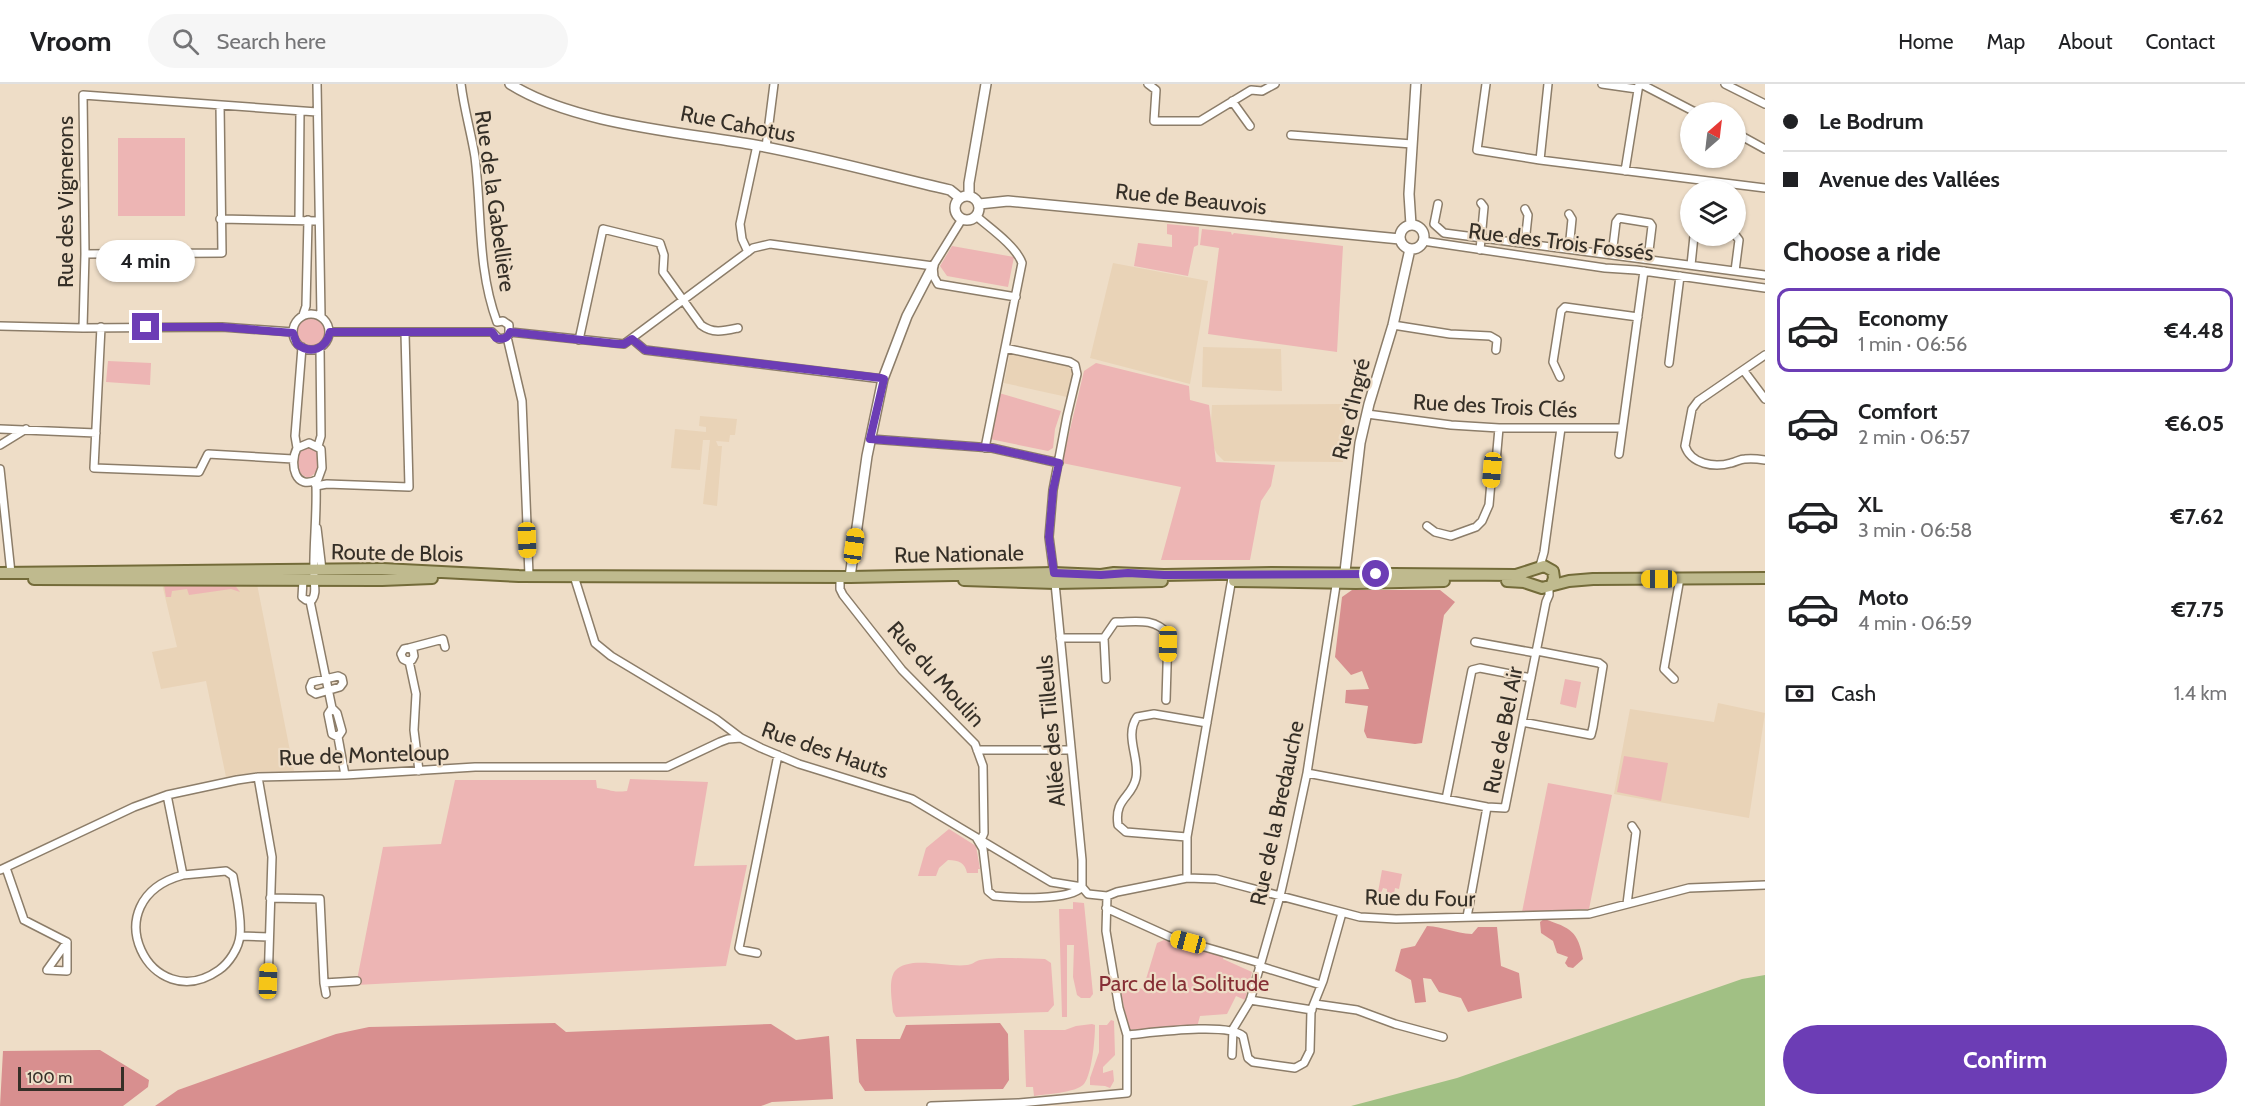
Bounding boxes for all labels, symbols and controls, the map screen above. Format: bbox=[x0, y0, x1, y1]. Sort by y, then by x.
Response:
search box bbox=[148, 14, 568, 68]
text: Vroom bbox=[30, 24, 112, 58]
icon: search bbox=[169, 25, 202, 58]
text: Search here bbox=[217, 28, 326, 55]
text: Home bbox=[1898, 29, 1954, 54]
text: Map bbox=[1987, 29, 2025, 54]
text: About bbox=[2058, 29, 2112, 54]
text: Contact bbox=[2145, 29, 2215, 54]
street label: Rue Cahotus bbox=[678, 100, 798, 148]
north arrow bbox=[1680, 102, 1746, 168]
map controls bbox=[1680, 102, 1746, 246]
text: Le Bodrum bbox=[1819, 108, 1924, 135]
street label: Rue de la Gabellière bbox=[469, 109, 521, 293]
street label: Rue des Vignerons bbox=[52, 116, 79, 288]
text: Avenue des Vallées bbox=[1819, 166, 2000, 193]
street label: Rue de Beauvois bbox=[1114, 178, 1268, 220]
button: layers bbox=[1680, 180, 1746, 246]
street label: Rue des Trois Fossés bbox=[1467, 217, 1655, 267]
text: Choose a ride bbox=[1783, 235, 1941, 268]
callout: 4 min bbox=[96, 240, 195, 282]
text: 4 min bbox=[120, 249, 171, 273]
icon: car bbox=[1786, 303, 1840, 357]
text: Economy bbox=[1858, 305, 1948, 332]
route end bbox=[132, 313, 159, 340]
text: €4.48 bbox=[2164, 317, 2224, 344]
text: 1 min · 06:56 bbox=[1858, 332, 1967, 356]
street label: Rue d'Ingré bbox=[1326, 356, 1376, 462]
street label: Rue des Trois Clés bbox=[1412, 388, 1578, 424]
icon: car bbox=[1786, 396, 1840, 450]
text: Comfort bbox=[1858, 398, 1937, 425]
text: €6.05 bbox=[2166, 410, 2224, 437]
text: 2 min · 06:57 bbox=[1858, 425, 1970, 449]
car bbox=[1481, 451, 1503, 489]
icon: car bbox=[1786, 489, 1840, 543]
text: XL bbox=[1858, 491, 1883, 518]
text: €7.62 bbox=[2171, 503, 2224, 530]
text: 3 min · 06:58 bbox=[1858, 518, 1972, 542]
car bbox=[517, 522, 537, 558]
car bbox=[843, 527, 865, 565]
street label: Route de Blois bbox=[331, 538, 463, 568]
street label: Rue Nationale bbox=[894, 539, 1024, 569]
route start bbox=[1362, 560, 1389, 587]
car bbox=[1641, 570, 1677, 588]
icon: car bbox=[1786, 582, 1840, 636]
text: Moto bbox=[1858, 584, 1909, 611]
text: €7.75 bbox=[2172, 596, 2224, 623]
text: 4 min · 06:59 bbox=[1858, 611, 1972, 635]
street label: Rue du Moulin bbox=[882, 616, 990, 732]
car bbox=[1159, 626, 1177, 662]
street label: Allée des Tilleuls bbox=[1031, 654, 1071, 808]
street label: Rue de Bel Air bbox=[1477, 664, 1529, 796]
icon: cash bbox=[1783, 677, 1816, 710]
text: Cash bbox=[1831, 680, 1876, 707]
text: 1.4 km bbox=[2174, 681, 2227, 705]
street label: Rue des Hauts bbox=[758, 716, 892, 784]
street label: Rue de la Bredauche bbox=[1244, 718, 1310, 908]
street label: Rue de Monteloup bbox=[278, 739, 450, 771]
street label: Rue du Four bbox=[1364, 884, 1476, 912]
car bbox=[1168, 929, 1208, 955]
car bbox=[258, 963, 278, 999]
park label: Parc de la Solitude bbox=[1099, 970, 1269, 997]
button: Confirm bbox=[1783, 1025, 2227, 1094]
scale bar bbox=[18, 1064, 124, 1092]
text: 100 m bbox=[27, 1068, 72, 1087]

